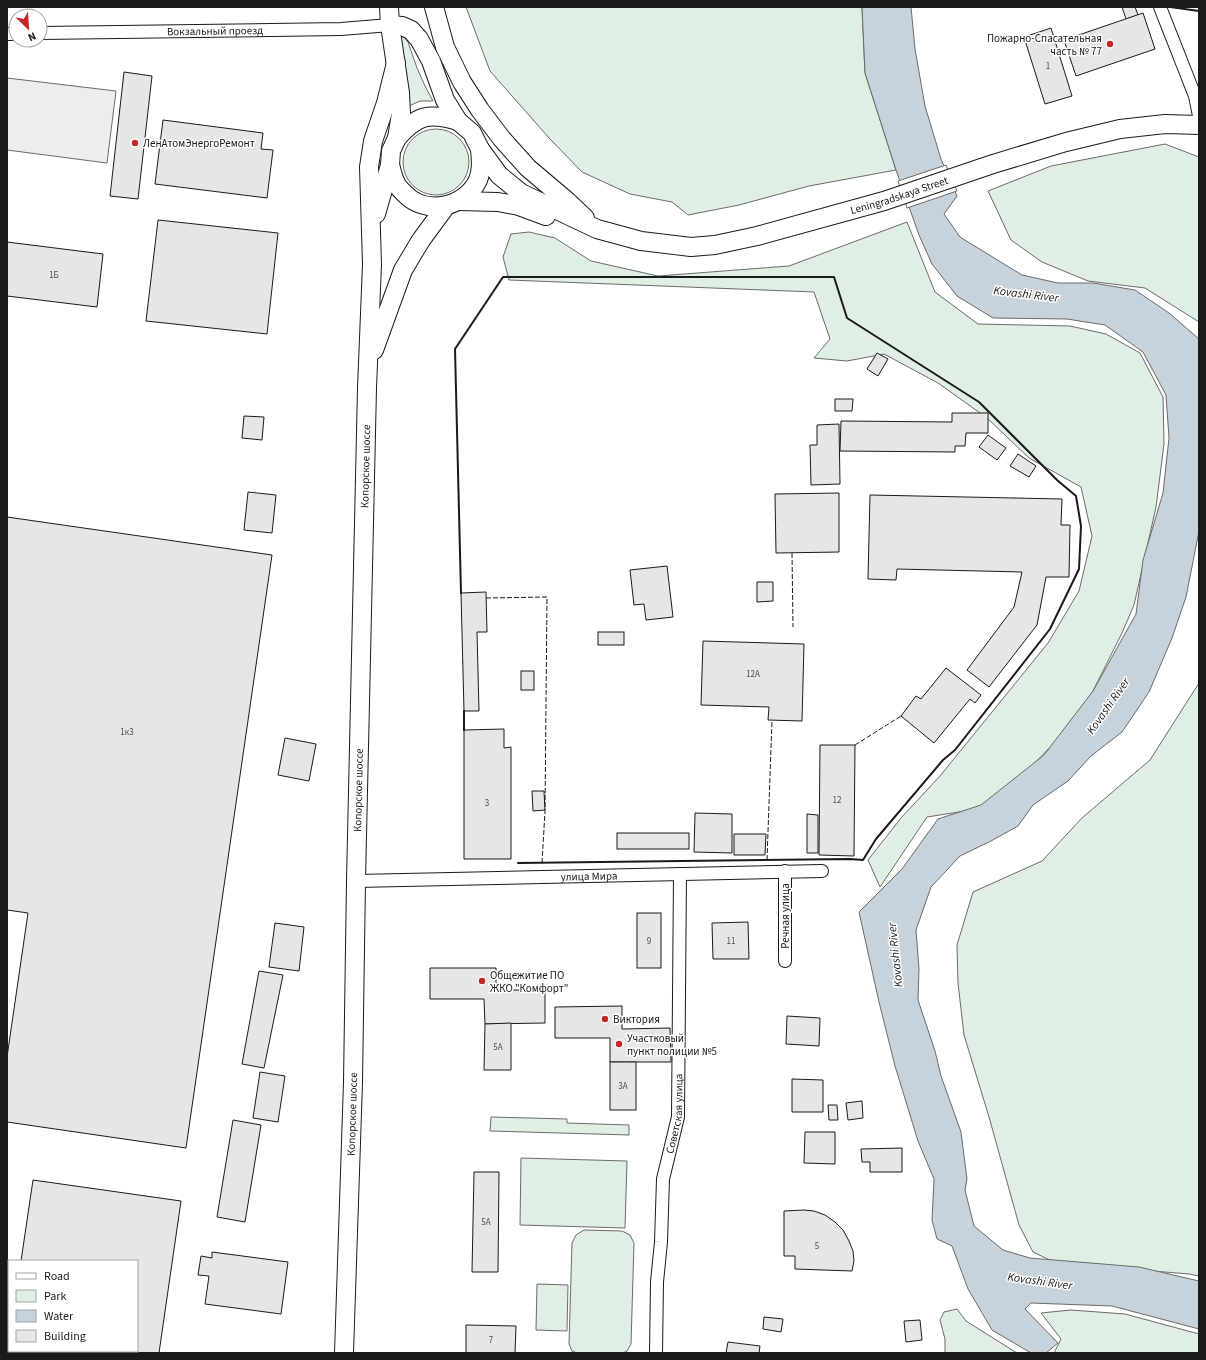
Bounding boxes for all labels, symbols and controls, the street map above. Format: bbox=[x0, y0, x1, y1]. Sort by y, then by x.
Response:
north arrow bbox=[8, 8, 48, 48]
street label: Вокзальный проезд bbox=[167, 23, 263, 39]
text: N bbox=[26, 28, 39, 45]
place label: Пожарно-Спасательная часть № 77 bbox=[987, 31, 1102, 59]
marker: Пожарно-Спасательная часть № 77 bbox=[1105, 39, 1115, 49]
house number: 1 bbox=[1046, 60, 1050, 73]
place label: ЛенАтомЭнергоРемонт bbox=[143, 136, 255, 151]
marker: ЛенАтомЭнергоРемонт bbox=[130, 138, 140, 148]
street label: Leningradskaya Street bbox=[848, 173, 950, 218]
house number: 1Б bbox=[49, 269, 59, 282]
water label: Kovashi River bbox=[992, 282, 1060, 307]
street label: Копорское шоссе bbox=[357, 424, 374, 508]
house number: 12А bbox=[746, 668, 760, 681]
water label: Kovashi River bbox=[1083, 674, 1135, 738]
house number: 1к3 bbox=[120, 726, 134, 739]
street label: Копорское шоссе bbox=[350, 748, 367, 832]
house number: 12 bbox=[833, 794, 842, 807]
house number: 3 bbox=[485, 797, 490, 810]
street label: улица Мира bbox=[560, 868, 618, 885]
street label: Речная улица bbox=[778, 883, 793, 949]
water label: Kovashi River bbox=[884, 921, 907, 988]
house number: 9 bbox=[647, 935, 652, 948]
house number: 11 bbox=[727, 935, 735, 948]
place label: Общежитие ПО ЖКО "Комфорт" bbox=[490, 968, 569, 996]
marker: Общежитие ПО ЖКО "Комфорт" bbox=[477, 976, 487, 986]
place label: Виктория bbox=[613, 1012, 660, 1027]
marker: Виктория bbox=[600, 1014, 610, 1024]
place label: Участковый пункт полиции №5 bbox=[627, 1031, 717, 1059]
marker: Участковый пункт полиции №5 bbox=[614, 1039, 624, 1049]
house number: 5А bbox=[493, 1041, 503, 1054]
street label: Копорское шоссе bbox=[344, 1072, 361, 1156]
street label: Советская улица bbox=[662, 1074, 686, 1155]
house number: 3А bbox=[618, 1080, 628, 1093]
house number: 5А bbox=[481, 1216, 491, 1229]
house number: 5 bbox=[815, 1240, 820, 1253]
legend bbox=[8, 1260, 138, 1352]
text: Road bbox=[44, 1268, 70, 1285]
water label: Kovashi River bbox=[1006, 1269, 1074, 1295]
text: Park bbox=[44, 1288, 66, 1305]
text: Water bbox=[44, 1308, 74, 1325]
text: Building bbox=[44, 1328, 86, 1345]
house number: 7 bbox=[489, 1334, 494, 1347]

